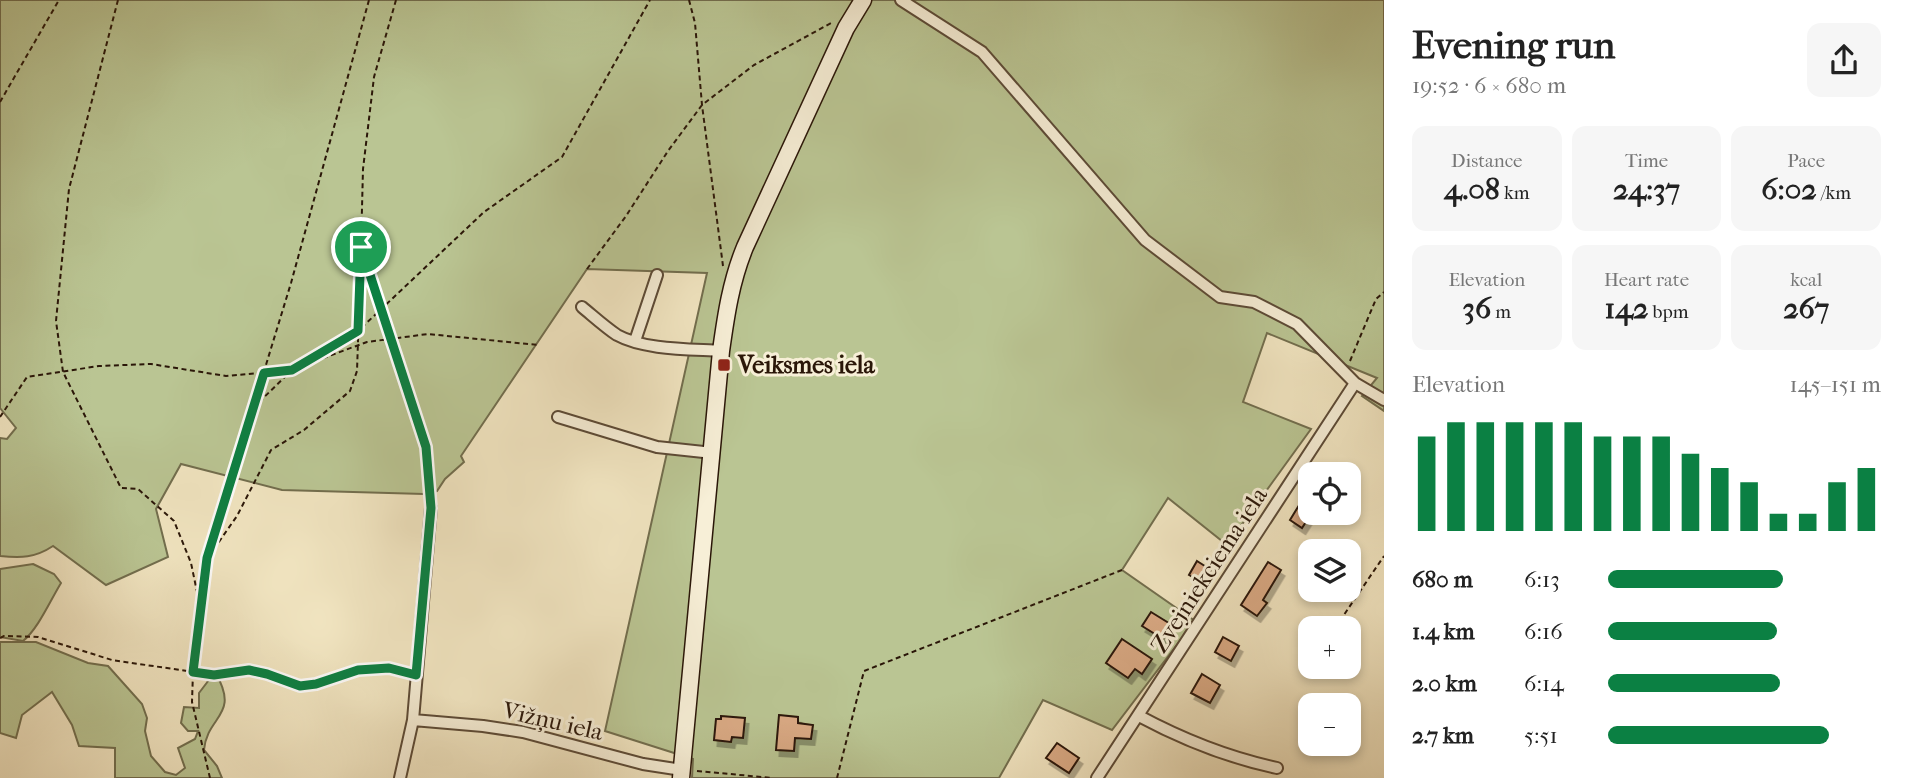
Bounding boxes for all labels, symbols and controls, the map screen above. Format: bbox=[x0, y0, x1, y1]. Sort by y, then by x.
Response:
text: Evening run bbox=[1412, 23, 1615, 68]
button: share bbox=[1807, 23, 1881, 97]
text: 19:52 · 6 × 680 m bbox=[1412, 72, 1566, 99]
text: Distance bbox=[1451, 150, 1523, 172]
text: Time bbox=[1625, 150, 1668, 172]
text: Pace bbox=[1787, 150, 1825, 172]
text: 4.08 bbox=[1444, 172, 1500, 207]
text: 24:37 bbox=[1613, 172, 1680, 207]
text: 6:02 bbox=[1761, 172, 1817, 207]
text: km bbox=[1500, 182, 1530, 204]
text: /km bbox=[1817, 182, 1851, 204]
pin bbox=[331, 217, 391, 277]
icon: arrive bbox=[342, 228, 380, 266]
text: Elevation bbox=[1448, 269, 1525, 291]
text: Heart rate bbox=[1604, 269, 1689, 291]
text: kcal bbox=[1790, 269, 1822, 291]
text: 36 bbox=[1463, 291, 1491, 326]
text: 142 bbox=[1605, 291, 1648, 326]
text: 267 bbox=[1783, 291, 1829, 326]
text: m bbox=[1491, 301, 1511, 323]
text: bpm bbox=[1648, 301, 1688, 323]
place label: Veiksmes iela bbox=[737, 351, 875, 379]
marker: Veiksmes iela bbox=[716, 357, 732, 373]
text: Elevation bbox=[1412, 371, 1505, 398]
text: 145–151 m bbox=[1790, 371, 1881, 398]
map controls bbox=[1298, 462, 1361, 756]
button: locate bbox=[1298, 462, 1361, 525]
street label: Zvejniekciema iela bbox=[1145, 481, 1274, 658]
button: layers bbox=[1298, 539, 1361, 602]
text: 680 m bbox=[1412, 566, 1473, 593]
text: 6:13 bbox=[1524, 566, 1560, 593]
button: + bbox=[1298, 616, 1361, 679]
text: 1.4 km bbox=[1412, 618, 1475, 645]
text: 6:16 bbox=[1524, 618, 1563, 645]
text: 2.0 km bbox=[1412, 670, 1477, 697]
text: 6:14 bbox=[1524, 670, 1564, 697]
button: − bbox=[1298, 693, 1361, 756]
street label: Vižņu iela bbox=[499, 696, 607, 747]
text: 2.7 km bbox=[1412, 722, 1474, 749]
text: 5:51 bbox=[1524, 722, 1558, 749]

